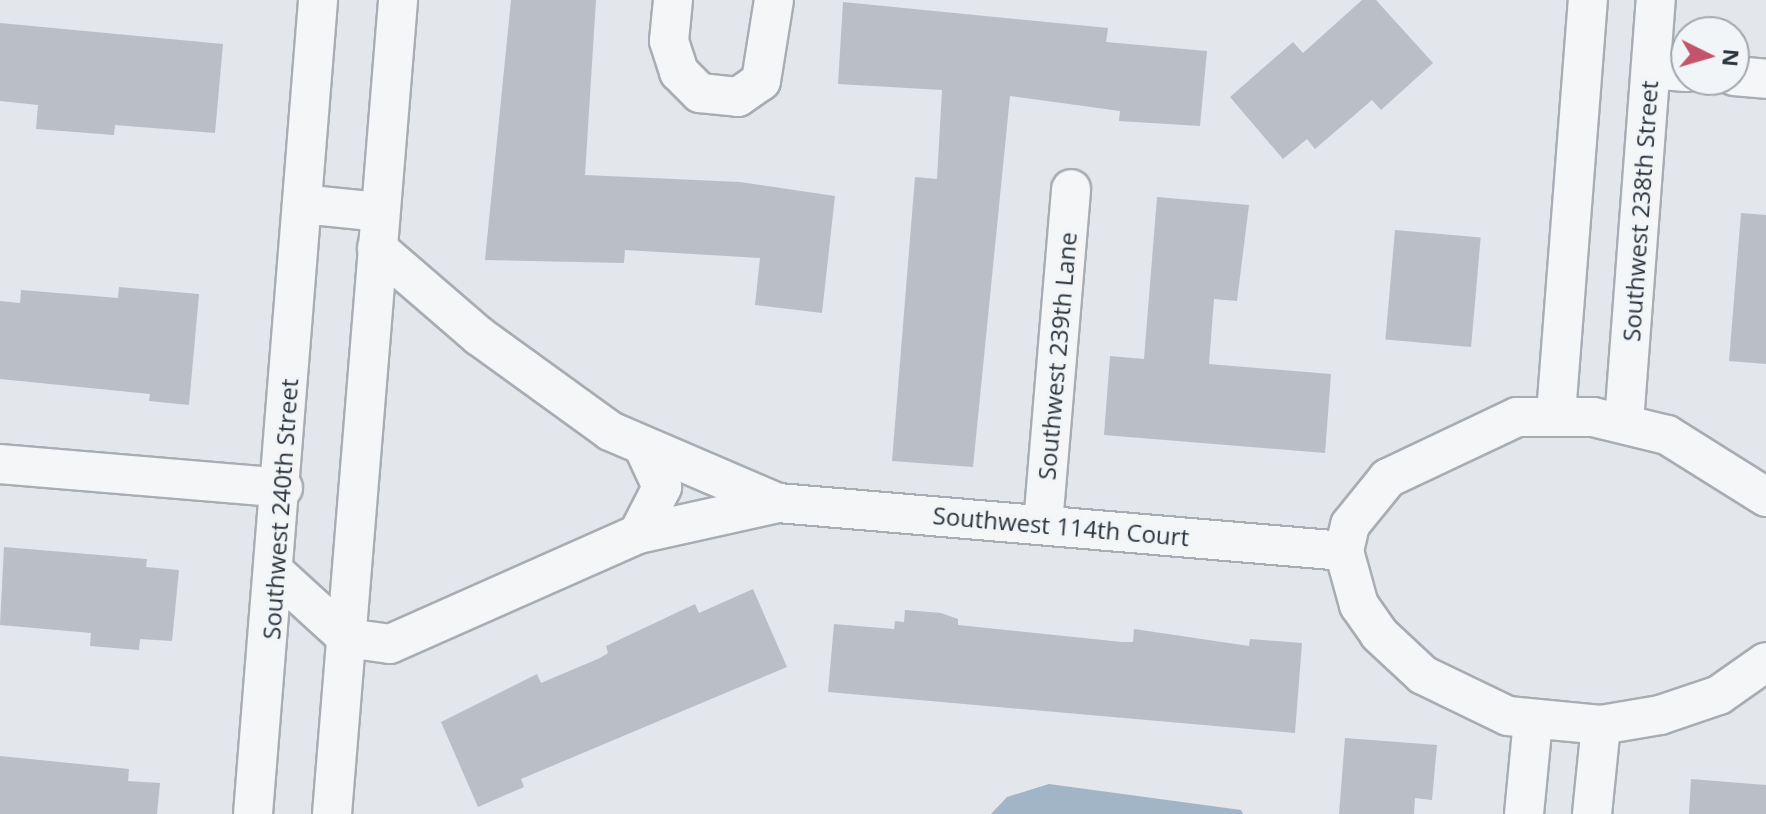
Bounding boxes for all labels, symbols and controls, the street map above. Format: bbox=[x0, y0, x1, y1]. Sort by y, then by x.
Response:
north arrow bbox=[1670, 16, 1750, 96]
text: N bbox=[1716, 48, 1748, 68]
street label: Southwest 238th Street bbox=[1617, 80, 1663, 342]
street label: Southwest 239th Lane bbox=[1032, 231, 1082, 481]
street label: Southwest 240th Street bbox=[257, 378, 303, 640]
street label: Southwest 114th Court bbox=[932, 500, 1190, 552]

